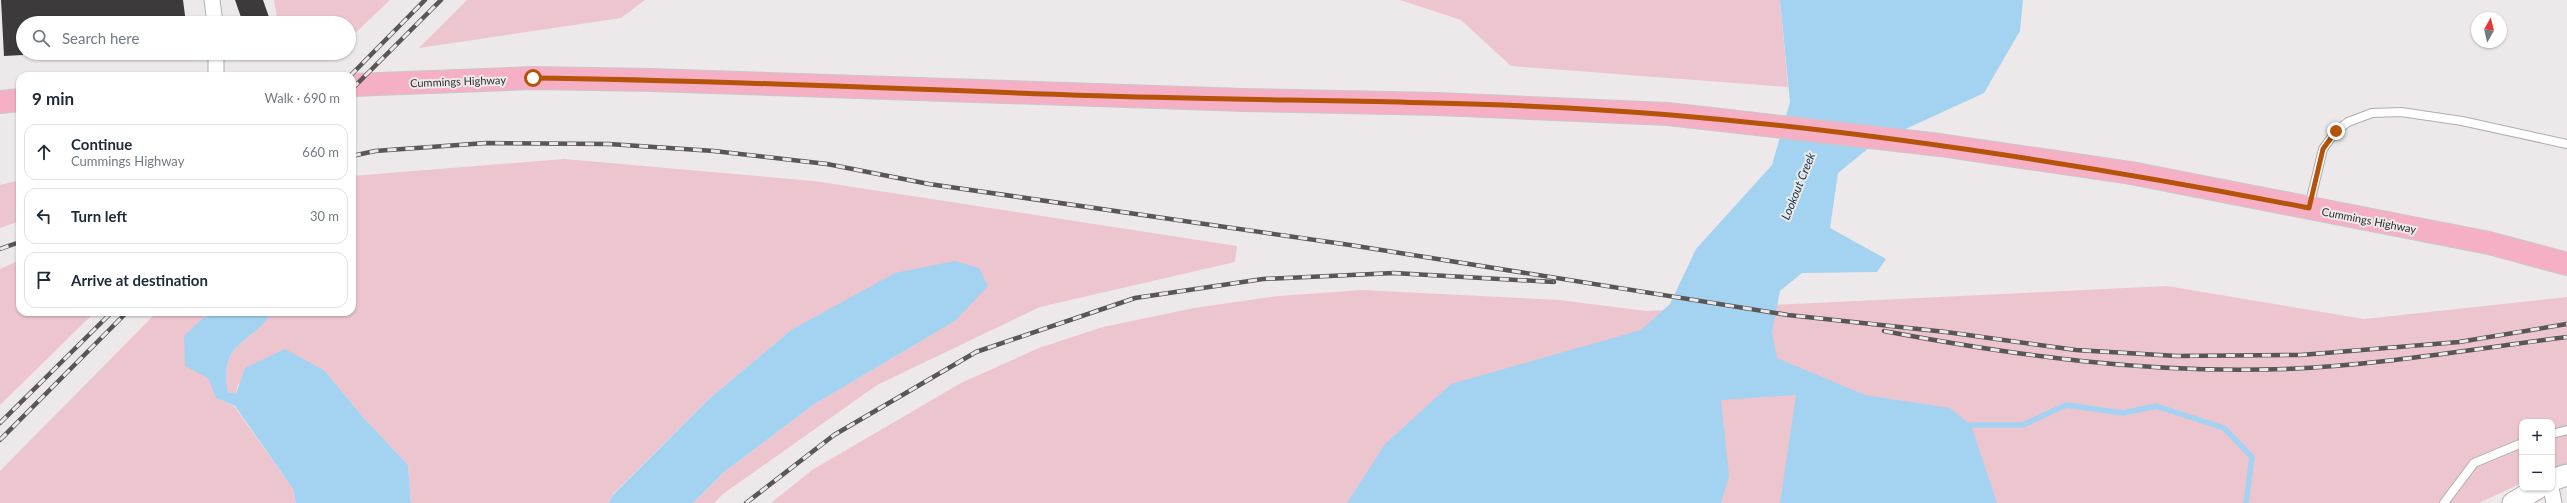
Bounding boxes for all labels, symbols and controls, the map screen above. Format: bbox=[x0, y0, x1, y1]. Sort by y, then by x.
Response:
north arrow bbox=[2471, 12, 2507, 48]
search box bbox=[16, 16, 356, 60]
icon: search bbox=[30, 27, 52, 49]
text: Search here bbox=[62, 29, 139, 47]
route start bbox=[524, 69, 542, 87]
street label: Cummings Highway bbox=[410, 73, 506, 89]
text: 9 min bbox=[32, 88, 74, 109]
text: Walk · 690 m bbox=[264, 90, 340, 106]
route end bbox=[2327, 122, 2345, 140]
text: Continue bbox=[71, 135, 132, 153]
icon: ahead bbox=[33, 141, 55, 163]
text: 660 m bbox=[302, 144, 339, 160]
water label: Lookout Creek bbox=[1778, 150, 1818, 222]
text: Cummings Highway bbox=[71, 153, 184, 169]
street label: Cummings Highway bbox=[2321, 204, 2418, 236]
icon: left bbox=[33, 205, 55, 227]
text: Turn left bbox=[71, 207, 127, 225]
text: 30 m bbox=[310, 208, 339, 224]
icon: arrive bbox=[33, 269, 55, 291]
text: Arrive at destination bbox=[71, 271, 208, 289]
map controls bbox=[2519, 419, 2555, 491]
button: + bbox=[2519, 419, 2555, 455]
button: − bbox=[2519, 455, 2555, 491]

